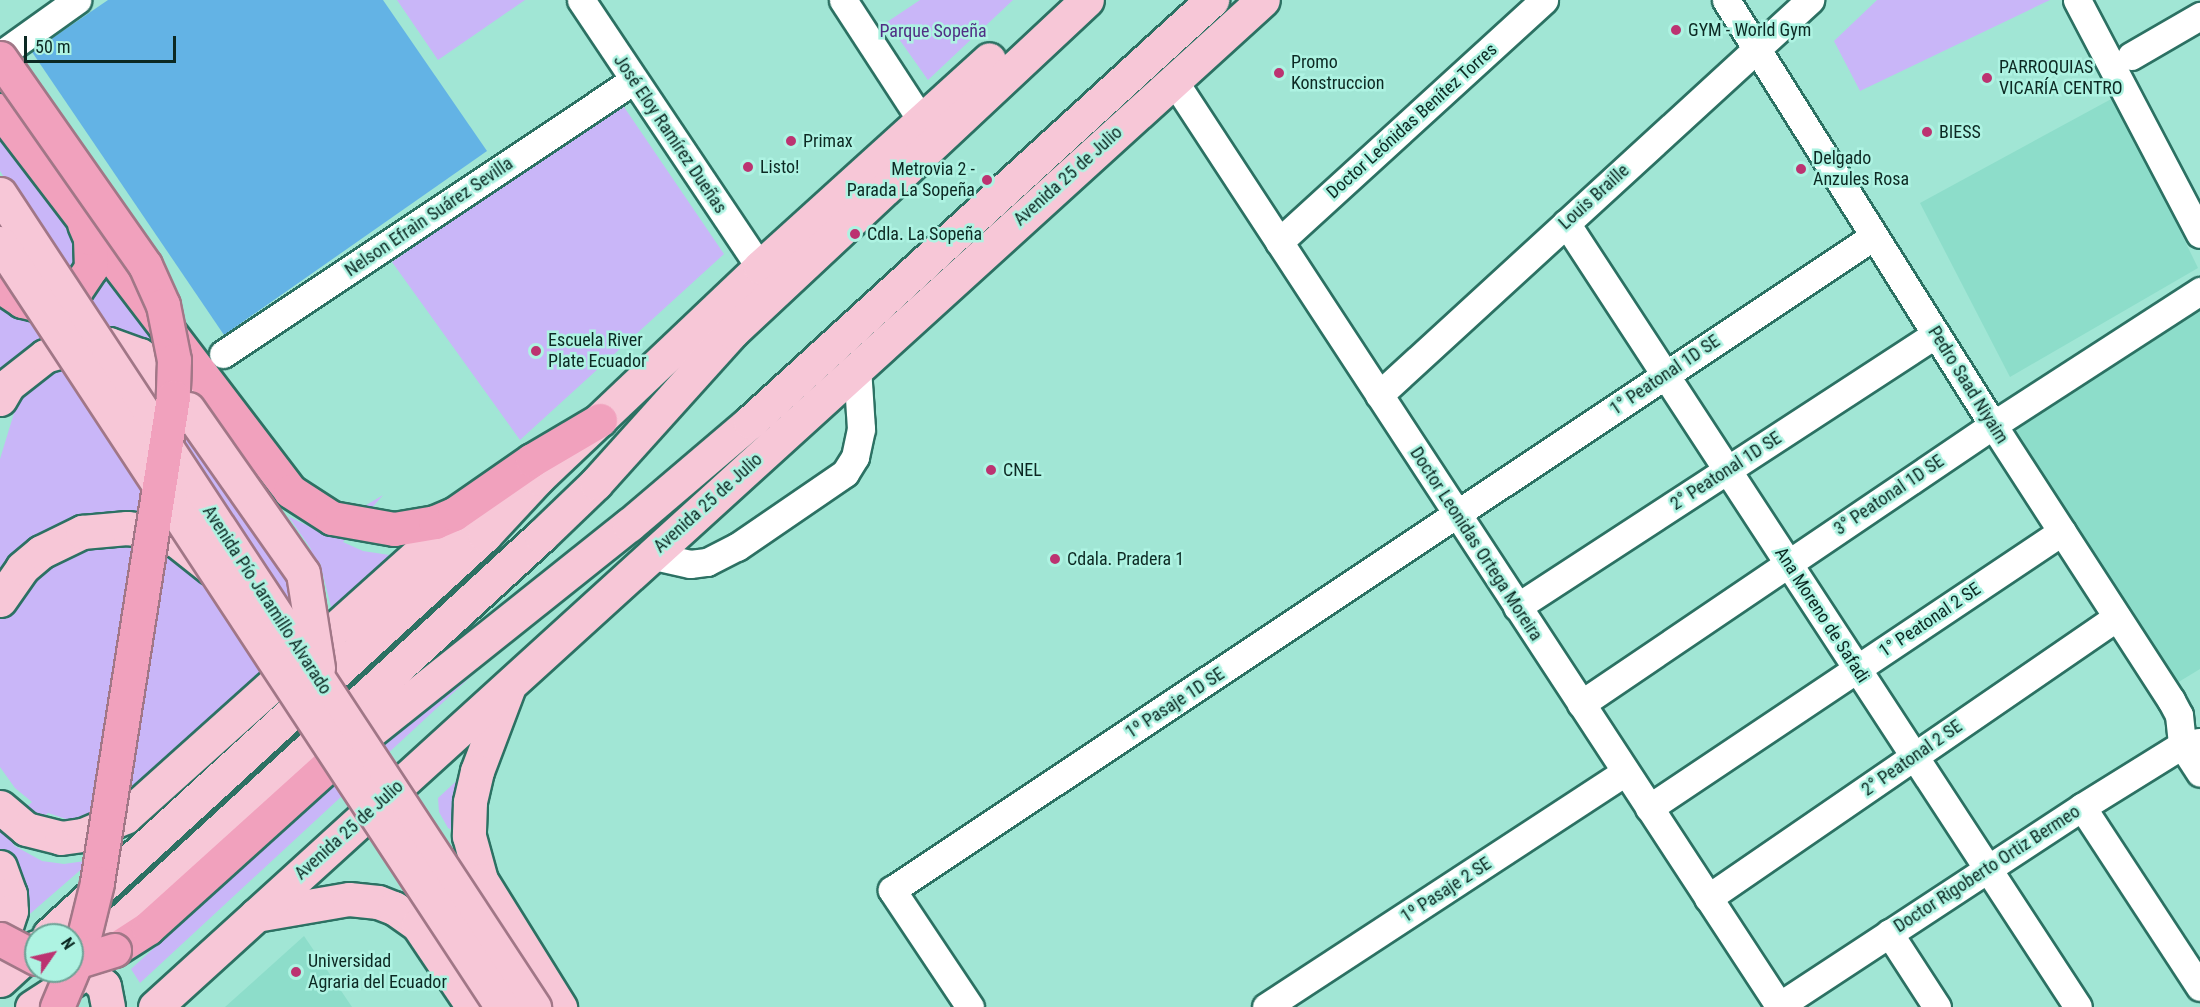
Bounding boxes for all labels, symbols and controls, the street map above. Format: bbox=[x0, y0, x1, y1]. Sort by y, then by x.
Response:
place label: GYM - World Gym bbox=[1688, 19, 1811, 41]
park label: Parque Sopeña bbox=[879, 20, 987, 42]
marker: GYM - World Gym bbox=[1669, 23, 1683, 37]
scale bar bbox=[27, 24, 178, 62]
text: 50 m bbox=[35, 36, 70, 57]
street label: Doctor Leónidas Benítez Torres bbox=[1322, 39, 1502, 203]
street label: José Eloy Ramírez Dueñas bbox=[609, 51, 731, 217]
place label: Promo Konstruccion bbox=[1291, 52, 1385, 94]
place label: PARROQUIAS VICARÍA CENTRO bbox=[1999, 57, 2123, 100]
marker: Promo Konstruccion bbox=[1272, 66, 1286, 80]
marker: PARROQUIAS VICARÍA CENTRO bbox=[1980, 71, 1994, 85]
place label: BIESS bbox=[1939, 121, 1981, 143]
street label: Avenida 25 de Julio bbox=[1009, 122, 1127, 230]
marker: BIESS bbox=[1920, 125, 1934, 139]
place label: Primax bbox=[803, 130, 853, 152]
marker: Primax bbox=[784, 134, 798, 148]
place label: Delgado Anzules Rosa bbox=[1813, 148, 1909, 190]
street label: Nelson Efraìn Suárez Sevilla bbox=[341, 153, 517, 281]
place label: Listo! bbox=[760, 156, 800, 178]
place label: Metrovia 2 - Parada La Sopeña bbox=[847, 159, 975, 201]
marker: Listo! bbox=[741, 160, 755, 174]
street label: Louis Braille bbox=[1554, 160, 1634, 234]
marker: Delgado Anzules Rosa bbox=[1794, 162, 1808, 176]
marker: Metrovia 2 - Parada La Sopeña bbox=[980, 173, 994, 187]
place label: Cdla. La Sopeña bbox=[867, 223, 982, 245]
marker: Cdla. La Sopeña bbox=[848, 227, 862, 241]
street label: Pedro Saad Niyaim bbox=[1923, 322, 2013, 448]
place label: Escuela River Plate Ecuador bbox=[548, 330, 646, 372]
street label: 1° Peatonal 1D SE bbox=[1606, 330, 1724, 420]
marker: Escuela River Plate Ecuador bbox=[529, 344, 543, 358]
street label: 2° Peatonal 1D SE bbox=[1666, 427, 1786, 515]
street label: Doctor Leonidas Ortega Moreira bbox=[1405, 443, 1547, 645]
street label: Avenida 25 de Julio bbox=[649, 449, 767, 557]
street label: 3° Peatonal 1D SE bbox=[1830, 450, 1948, 540]
place label: CNEL bbox=[1003, 459, 1042, 481]
marker: CNEL bbox=[984, 463, 998, 477]
street label: Avenida Pío Jaramillo Alvarado bbox=[198, 502, 336, 698]
street label: Ana Moreno de Safadi bbox=[1770, 543, 1874, 687]
place label: Cdala. Pradera 1 bbox=[1067, 548, 1184, 570]
marker: Cdala. Pradera 1 bbox=[1048, 552, 1062, 566]
street label: 1° Peatonal 2 SE bbox=[1875, 578, 1985, 662]
street label: 1º Pasaje 1D SE bbox=[1121, 663, 1229, 743]
street label: 2° Peatonal 2 SE bbox=[1858, 715, 1966, 801]
street label: Avenida 25 de Julio bbox=[290, 776, 408, 884]
street label: Doctor Rigoberto Ortiz Bermeo bbox=[1890, 801, 2084, 937]
street label: 1º Pasaje 2 SE bbox=[1397, 853, 1495, 927]
north arrow bbox=[24, 923, 84, 983]
text: N bbox=[57, 934, 78, 953]
place label: Universidad Agraria del Ecuador bbox=[308, 951, 447, 994]
marker: Universidad Agraria del Ecuador bbox=[289, 965, 303, 979]

